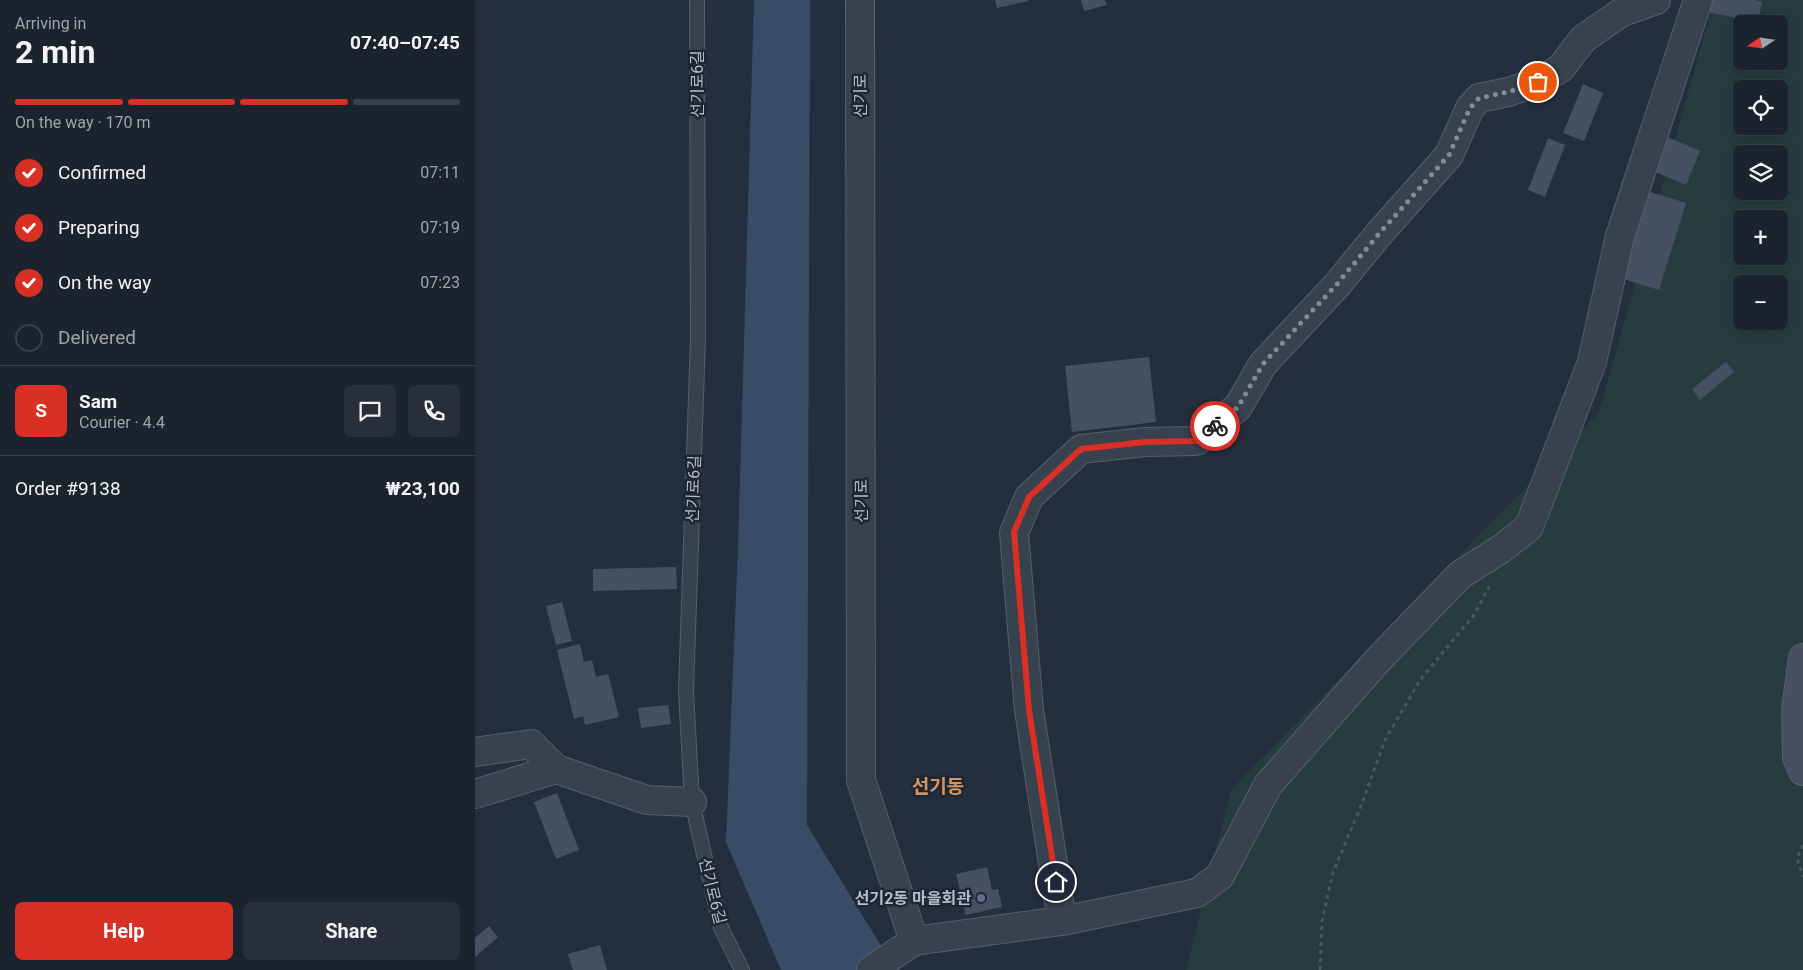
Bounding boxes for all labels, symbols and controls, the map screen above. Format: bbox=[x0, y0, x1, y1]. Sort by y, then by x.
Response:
text: Arriving in bbox=[15, 14, 86, 33]
north arrow bbox=[1733, 15, 1787, 70]
map controls bbox=[1733, 15, 1788, 330]
text: 07:40–07:45 bbox=[350, 31, 460, 54]
text: 2 min bbox=[15, 33, 95, 71]
street label: 선기로6길 bbox=[688, 50, 707, 118]
pin bbox=[1517, 61, 1559, 103]
icon: bag bbox=[1524, 68, 1552, 96]
street label: 선기로 bbox=[851, 74, 870, 118]
button: locate bbox=[1733, 80, 1788, 135]
text: On the way · 170 m bbox=[15, 113, 151, 132]
button: layers bbox=[1733, 145, 1788, 200]
icon: check bbox=[15, 159, 43, 187]
text: Confirmed bbox=[58, 161, 146, 184]
text: 07:11 bbox=[420, 163, 460, 182]
button: + bbox=[1733, 210, 1788, 265]
icon: check bbox=[15, 214, 43, 242]
text: Preparing bbox=[58, 216, 140, 239]
text: 07:19 bbox=[420, 218, 460, 237]
icon: check bbox=[15, 269, 43, 297]
text: On the way bbox=[58, 271, 151, 294]
text: 07:23 bbox=[420, 273, 460, 292]
button: − bbox=[1733, 275, 1788, 330]
text: Delivered bbox=[58, 326, 136, 349]
button: chat bbox=[344, 385, 396, 437]
button: phone bbox=[408, 385, 460, 437]
text: Sam bbox=[79, 390, 117, 413]
text: S bbox=[35, 399, 47, 422]
courier bbox=[1190, 401, 1240, 451]
icon: bike bbox=[1201, 412, 1229, 440]
text: Courier · 4.4 bbox=[79, 413, 165, 432]
street label: 선기로6길 bbox=[683, 455, 704, 523]
text: Order #9138 bbox=[15, 477, 121, 500]
text: ₩23,100 bbox=[385, 477, 460, 500]
street label: 선기로 bbox=[852, 479, 871, 523]
district label: 선기동 bbox=[912, 775, 964, 798]
street label: 선기로6길 bbox=[695, 856, 730, 926]
pin bbox=[1035, 861, 1077, 903]
icon: home bbox=[1042, 868, 1070, 896]
place label: 선기2동 마을회관 bbox=[855, 889, 971, 908]
marker: 선기2동 마을회관 bbox=[975, 892, 987, 904]
button: Help bbox=[15, 902, 233, 960]
button: Share bbox=[243, 902, 460, 960]

